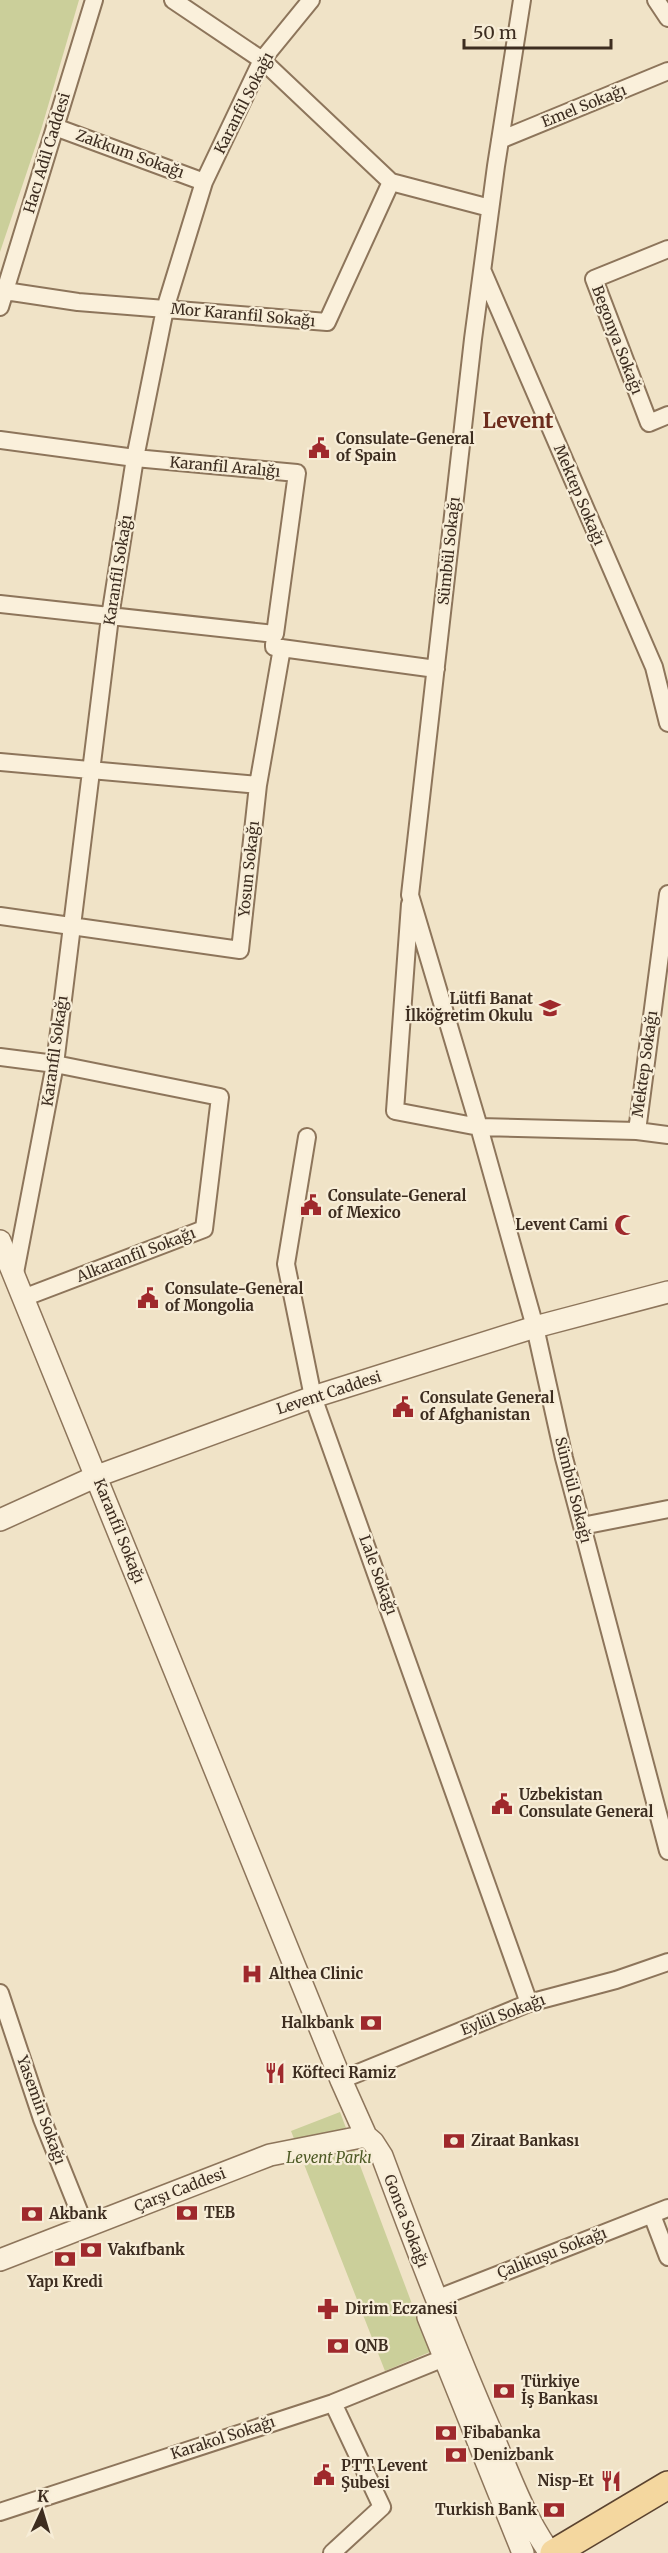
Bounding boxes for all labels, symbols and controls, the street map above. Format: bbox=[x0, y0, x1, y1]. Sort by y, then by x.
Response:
scale bar bbox=[464, 12, 611, 50]
text: 50 m bbox=[473, 21, 517, 44]
street label: Karanfil Sokağı bbox=[210, 49, 277, 157]
street label: Emel Sokağı bbox=[539, 80, 629, 131]
street label: Hacı Adil Caddesi bbox=[19, 90, 74, 215]
street label: Zakkum Sokağı bbox=[73, 125, 187, 182]
street label: Begonya Sokağı bbox=[588, 283, 647, 397]
street label: Mor Karanfil Sokağı bbox=[170, 299, 316, 330]
district label: Levent bbox=[483, 407, 554, 434]
place label: Consulate-General of Spain bbox=[336, 429, 474, 465]
public building icon: Consulate-General of Spain bbox=[307, 436, 331, 460]
street label: Mektep Sokağı bbox=[550, 442, 609, 548]
street label: Karanfil Aralığı bbox=[169, 452, 281, 481]
street label: Sümbül Sokağı bbox=[433, 496, 464, 606]
street label: Karanfil Sokağı bbox=[99, 513, 136, 627]
street label: Yosun Sokağı bbox=[234, 820, 263, 919]
place label: Lütfi Banat İlköğretim Okulu bbox=[405, 989, 533, 1025]
street label: Karanfil Sokağı bbox=[37, 994, 72, 1107]
school or university icon: Lütfi Banat İlköğretim Okulu bbox=[538, 996, 562, 1020]
street label: Mektep Sokağı bbox=[628, 1009, 661, 1118]
place label: Consulate-General of Mexico bbox=[328, 1186, 466, 1222]
public building icon: Consulate-General of Mexico bbox=[299, 1193, 323, 1217]
mosque icon: Levent Cami bbox=[613, 1213, 637, 1237]
place label: Levent Cami bbox=[515, 1215, 608, 1234]
street label: Alkaranfil Sokağı bbox=[73, 1223, 198, 1286]
place label: Consulate-General of Mongolia bbox=[165, 1279, 303, 1315]
public building icon: Consulate-General of Mongolia bbox=[136, 1286, 160, 1310]
street label: Levent Caddesi bbox=[274, 1367, 384, 1418]
place label: Consulate General of Afghanistan bbox=[420, 1388, 554, 1424]
public building icon: Consulate General of Afghanistan bbox=[391, 1395, 415, 1419]
street label: Sümbül Sokağı bbox=[551, 1435, 596, 1545]
street label: Karanfil Sokağı bbox=[90, 1476, 149, 1586]
street label: Lale Sokağı bbox=[355, 1532, 402, 1617]
place label: Uzbekistan Consulate General bbox=[519, 1785, 653, 1821]
public building icon: Uzbekistan Consulate General bbox=[490, 1792, 514, 1816]
hospital icon: Althea Clinic bbox=[240, 1962, 264, 1986]
place label: Althea Clinic bbox=[268, 1964, 364, 1983]
street label: Eylül Sokağı bbox=[458, 1990, 548, 2039]
bank icon: Halkbank bbox=[359, 2011, 383, 2035]
place label: Halkbank bbox=[281, 2013, 354, 2032]
street label: Yasemin Sokağı bbox=[13, 2052, 70, 2167]
restaurant icon: Köfteci Ramiz bbox=[263, 2061, 287, 2085]
place label: Köfteci Ramiz bbox=[292, 2063, 396, 2082]
bank icon: Ziraat Bankası bbox=[442, 2129, 466, 2153]
place label: Ziraat Bankası bbox=[471, 2131, 579, 2150]
park label: Levent Parkı bbox=[286, 2148, 372, 2167]
street label: Çarşı Caddesi bbox=[131, 2163, 228, 2216]
street label: Gonca Sokağı bbox=[380, 2172, 433, 2270]
bank icon: TEB bbox=[175, 2201, 199, 2225]
bank icon: Akbank bbox=[20, 2202, 44, 2226]
place label: TEB bbox=[204, 2203, 235, 2222]
place label: Akbank bbox=[48, 2204, 107, 2223]
street label: Çalıkuşu Sokağı bbox=[494, 2223, 609, 2282]
bank icon: Vakıfbank bbox=[79, 2238, 103, 2262]
place label: Vakıfbank bbox=[107, 2240, 185, 2259]
bank icon: Yapı Kredi bbox=[53, 2247, 77, 2271]
place label: Yapı Kredi bbox=[26, 2272, 103, 2291]
pharmacy icon: Dirim Eczanesi bbox=[316, 2297, 340, 2321]
place label: Dirim Eczanesi bbox=[345, 2299, 458, 2318]
bank icon: QNB bbox=[326, 2334, 350, 2358]
place label: QNB bbox=[355, 2336, 389, 2355]
place label: Türkiye İş Bankası bbox=[521, 2372, 598, 2408]
bank icon: Türkiye İş Bankası bbox=[492, 2379, 516, 2403]
street label: Karakol Sokağı bbox=[168, 2412, 278, 2463]
bank icon: Fibabanka bbox=[434, 2421, 458, 2445]
place label: Fibabanka bbox=[463, 2423, 541, 2442]
bank icon: Denizbank bbox=[444, 2443, 468, 2467]
place label: Denizbank bbox=[473, 2445, 554, 2464]
place label: PTT Levent Şubesi bbox=[341, 2456, 428, 2492]
public building icon: PTT Levent Şubesi bbox=[312, 2463, 336, 2487]
restaurant icon: Nisp-Et bbox=[599, 2469, 623, 2493]
place label: Nisp-Et bbox=[538, 2471, 594, 2490]
north arrow bbox=[12, 2481, 72, 2541]
text: K bbox=[36, 2486, 50, 2506]
bank icon: Turkish Bank bbox=[542, 2498, 566, 2522]
place label: Turkish Bank bbox=[435, 2500, 537, 2519]

